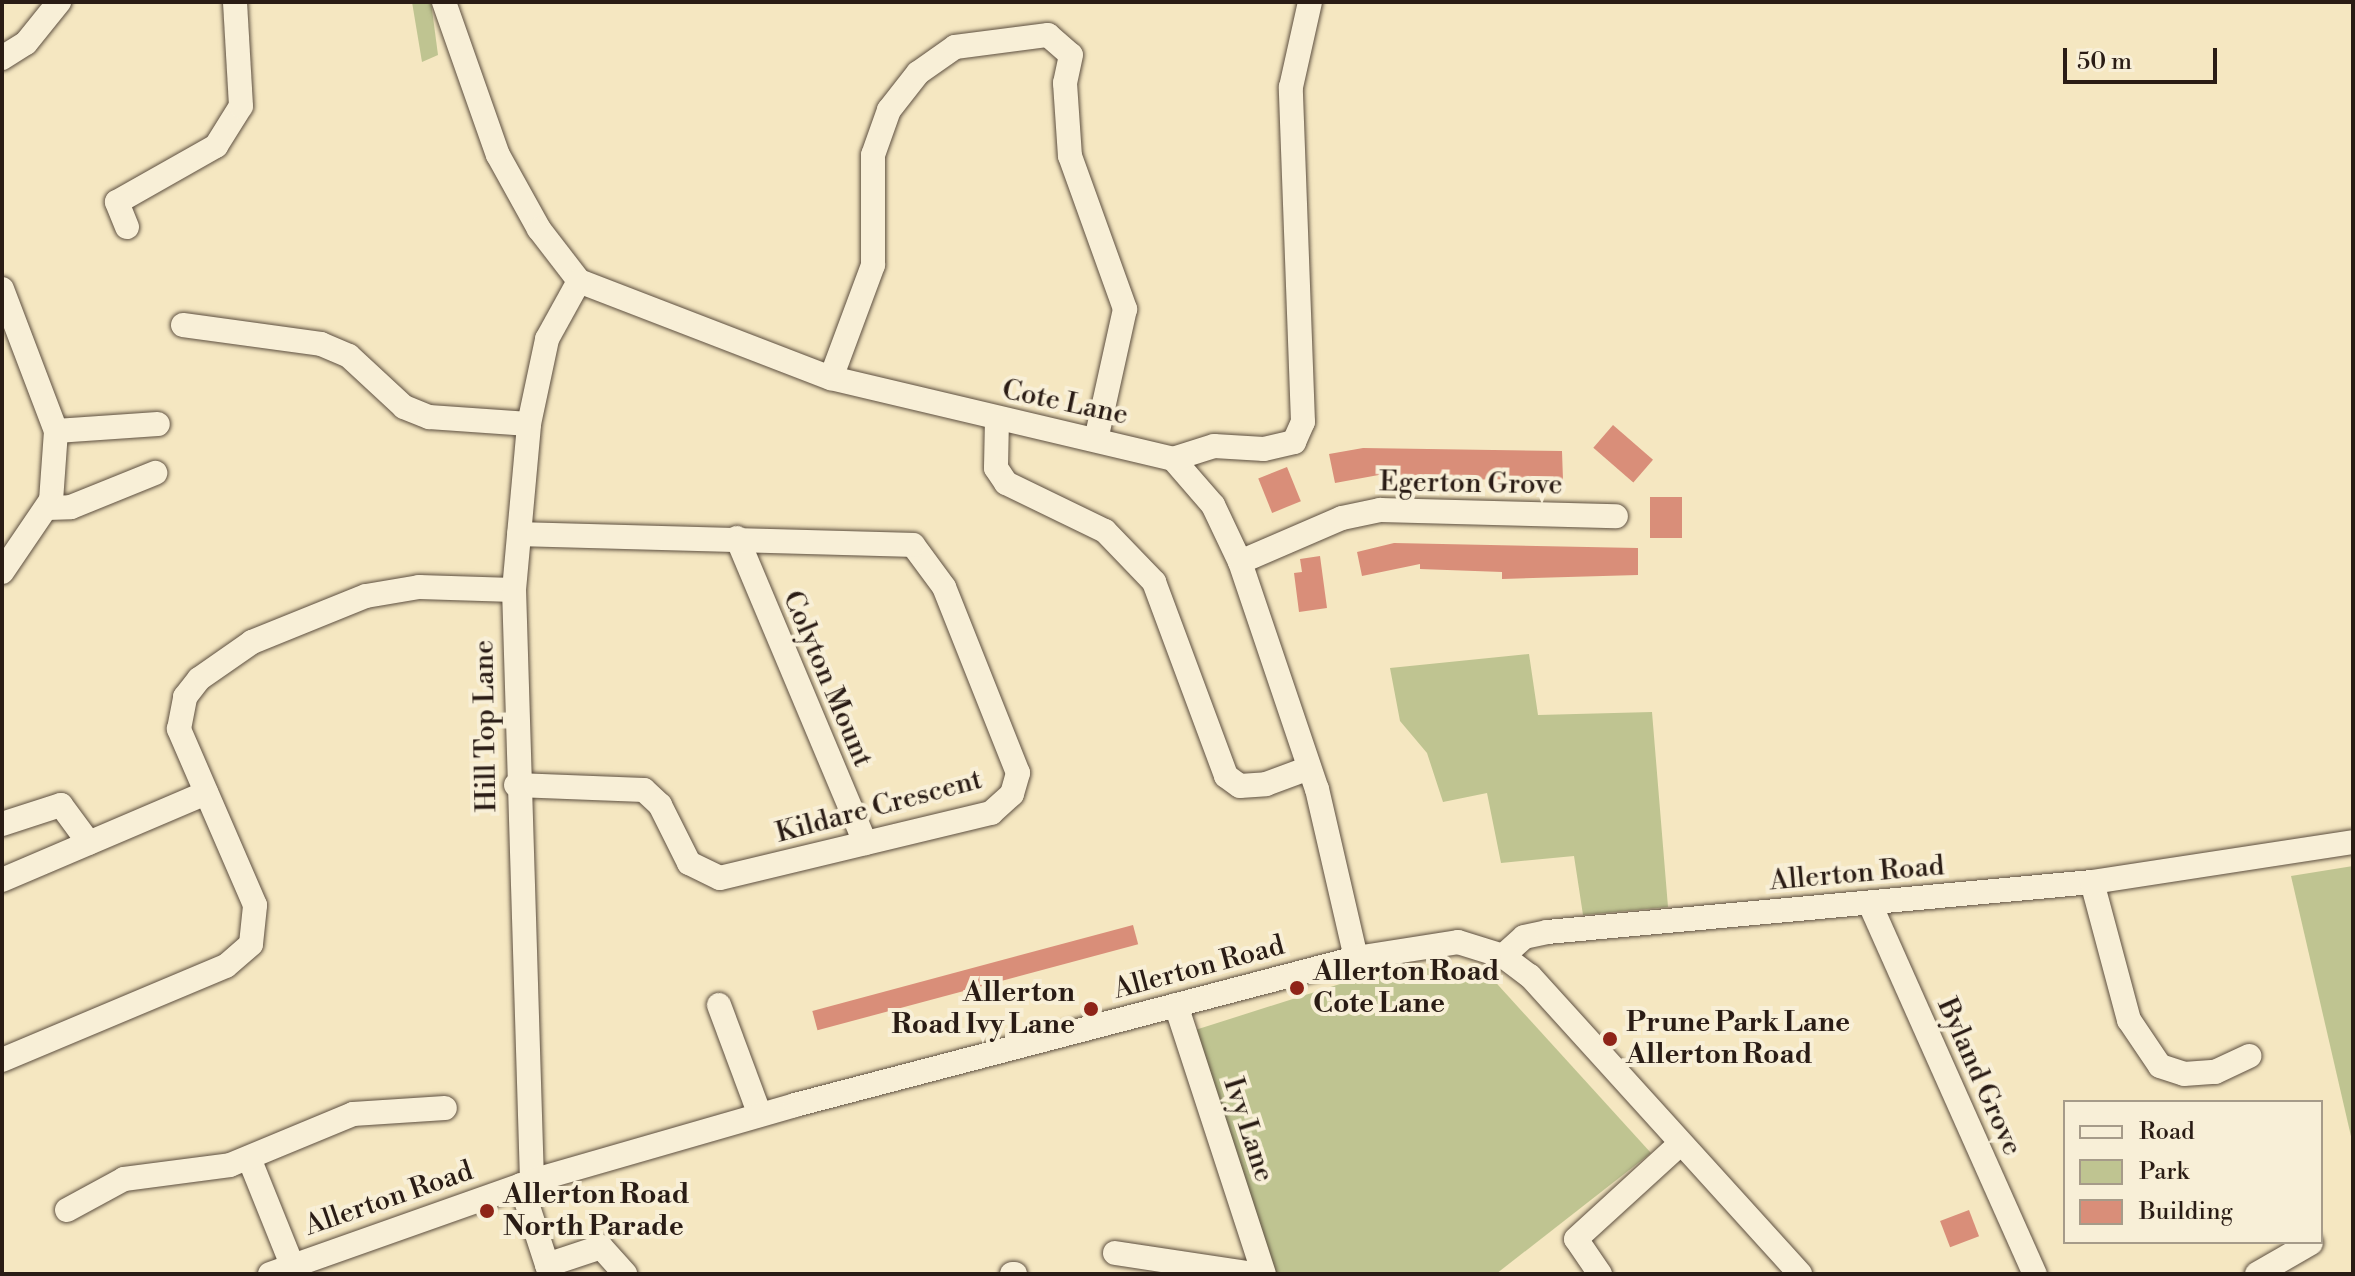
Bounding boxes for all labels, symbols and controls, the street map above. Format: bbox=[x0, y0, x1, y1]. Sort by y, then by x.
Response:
scale bar bbox=[2067, 32, 2221, 82]
text: 50 m bbox=[2077, 47, 2132, 77]
street label: Cote Lane bbox=[999, 373, 1131, 433]
street label: Egerton Grove bbox=[1379, 466, 1563, 502]
street label: Colyton Mount bbox=[775, 586, 879, 772]
street label: Hill Top Lane bbox=[468, 640, 504, 812]
street label: Kildare Crescent bbox=[772, 763, 986, 851]
street label: Allerton Road bbox=[1768, 850, 1946, 898]
street label: Allerton Road bbox=[1110, 929, 1288, 1007]
place label: Allerton Road Cote Lane bbox=[1313, 955, 1499, 1021]
place label: Allerton Road Ivy Lane bbox=[891, 976, 1075, 1042]
marker: Allerton Road Cote Lane bbox=[1288, 979, 1306, 997]
street label: Byland Grove bbox=[1929, 993, 2029, 1161]
marker: Allerton Road Ivy Lane bbox=[1082, 1000, 1100, 1018]
place label: Prune Park Lane Allerton Road bbox=[1626, 1006, 1850, 1072]
marker: Prune Park Lane Allerton Road bbox=[1601, 1030, 1619, 1048]
street label: Ivy Lane bbox=[1215, 1074, 1281, 1186]
legend bbox=[2063, 1100, 2323, 1244]
text: Road bbox=[2139, 1117, 2195, 1147]
street label: Allerton Road bbox=[301, 1155, 477, 1243]
text: Park bbox=[2139, 1157, 2189, 1187]
place label: Allerton Road North Parade bbox=[503, 1178, 689, 1244]
text: Building bbox=[2139, 1197, 2233, 1227]
marker: Allerton Road North Parade bbox=[478, 1202, 496, 1220]

